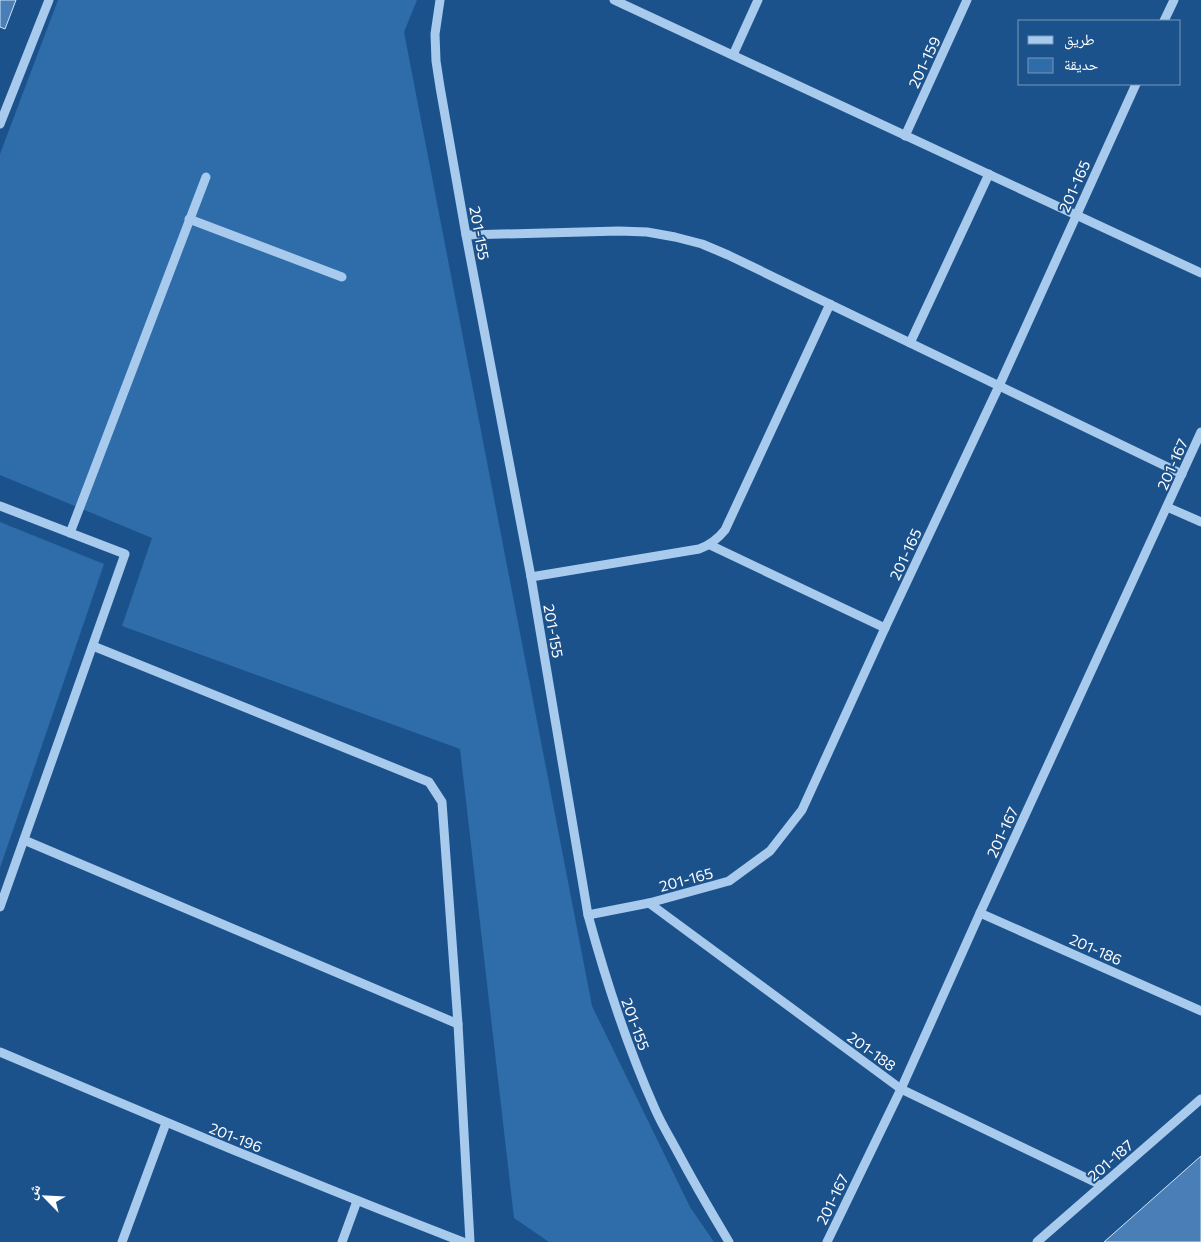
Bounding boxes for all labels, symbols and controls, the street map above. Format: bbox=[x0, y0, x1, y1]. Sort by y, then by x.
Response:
legend bbox=[1018, 20, 1181, 85]
text: طريق bbox=[1064, 30, 1095, 50]
street label: 201-159 bbox=[904, 33, 944, 91]
text: حديقة bbox=[1064, 55, 1099, 73]
street label: 201-165 bbox=[1055, 157, 1093, 215]
street label: 201-155 bbox=[466, 205, 494, 261]
street label: 201-167 bbox=[1153, 436, 1191, 492]
street label: 201-165 bbox=[885, 525, 925, 583]
street label: 201-155 bbox=[540, 603, 568, 659]
street label: 201-167 bbox=[982, 804, 1022, 860]
street label: 201-165 bbox=[657, 863, 715, 895]
street label: 201-186 bbox=[1067, 930, 1125, 968]
street label: 201-155 bbox=[618, 995, 654, 1053]
street label: 201-188 bbox=[844, 1027, 900, 1075]
street label: 201-196 bbox=[207, 1118, 265, 1156]
street label: 201-187 bbox=[1084, 1135, 1136, 1185]
street label: 201-167 bbox=[812, 1171, 852, 1227]
north arrow bbox=[20, 1172, 70, 1222]
text: ش bbox=[22, 1181, 44, 1202]

